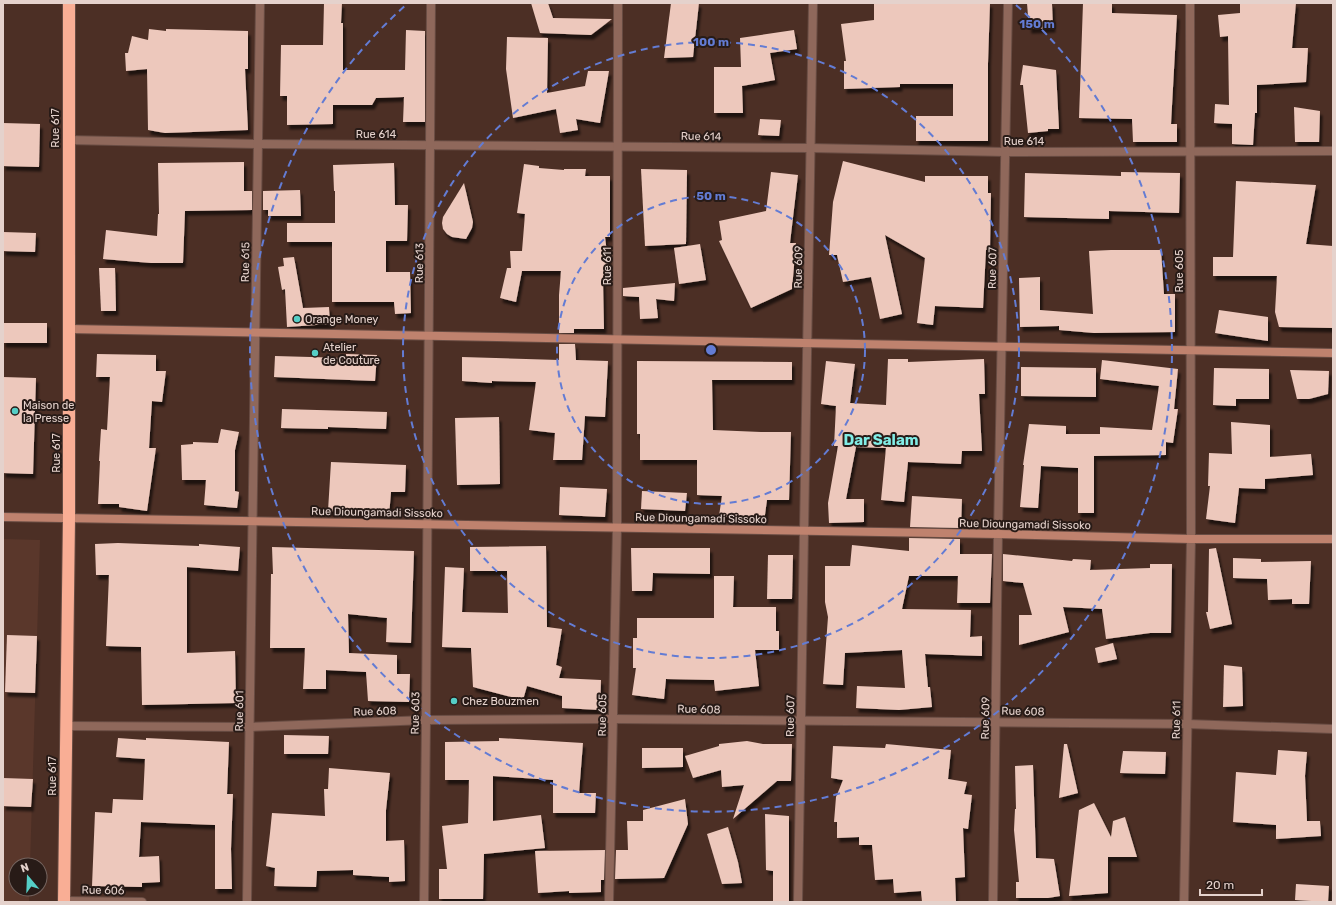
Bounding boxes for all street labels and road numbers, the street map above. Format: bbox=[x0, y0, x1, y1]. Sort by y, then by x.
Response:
street label: Rue 617 bbox=[49, 108, 62, 148]
street label: Rue 614 bbox=[356, 128, 396, 141]
street label: Rue 614 bbox=[681, 130, 722, 143]
street label: Rue 614 bbox=[1004, 135, 1044, 148]
street label: Rue 615 bbox=[239, 241, 252, 282]
street label: Rue 613 bbox=[413, 242, 426, 283]
street label: Rue 609 bbox=[792, 245, 805, 289]
street label: Rue 611 bbox=[601, 247, 614, 285]
street label: Rue 607 bbox=[986, 247, 999, 289]
street label: Rue 605 bbox=[1173, 249, 1186, 292]
street label: Rue 617 bbox=[50, 433, 63, 473]
street label: Rue Dioungamadi Sissoko bbox=[311, 505, 443, 520]
street label: Rue Dioungamadi Sissoko bbox=[635, 511, 767, 526]
street label: Rue Dioungamadi Sissoko bbox=[959, 517, 1091, 532]
street label: Rue 601 bbox=[233, 690, 246, 732]
street label: Rue 603 bbox=[409, 691, 422, 735]
street label: Rue 605 bbox=[596, 693, 609, 737]
street label: Rue 607 bbox=[784, 695, 797, 737]
street label: Rue 609 bbox=[979, 696, 992, 740]
street label: Rue 611 bbox=[1170, 701, 1183, 739]
street label: Rue 608 bbox=[677, 703, 721, 716]
street label: Rue 608 bbox=[353, 704, 397, 719]
street label: Rue 608 bbox=[1001, 705, 1045, 718]
street label: Rue 617 bbox=[46, 756, 59, 796]
street label: Rue 606 bbox=[81, 884, 125, 897]

